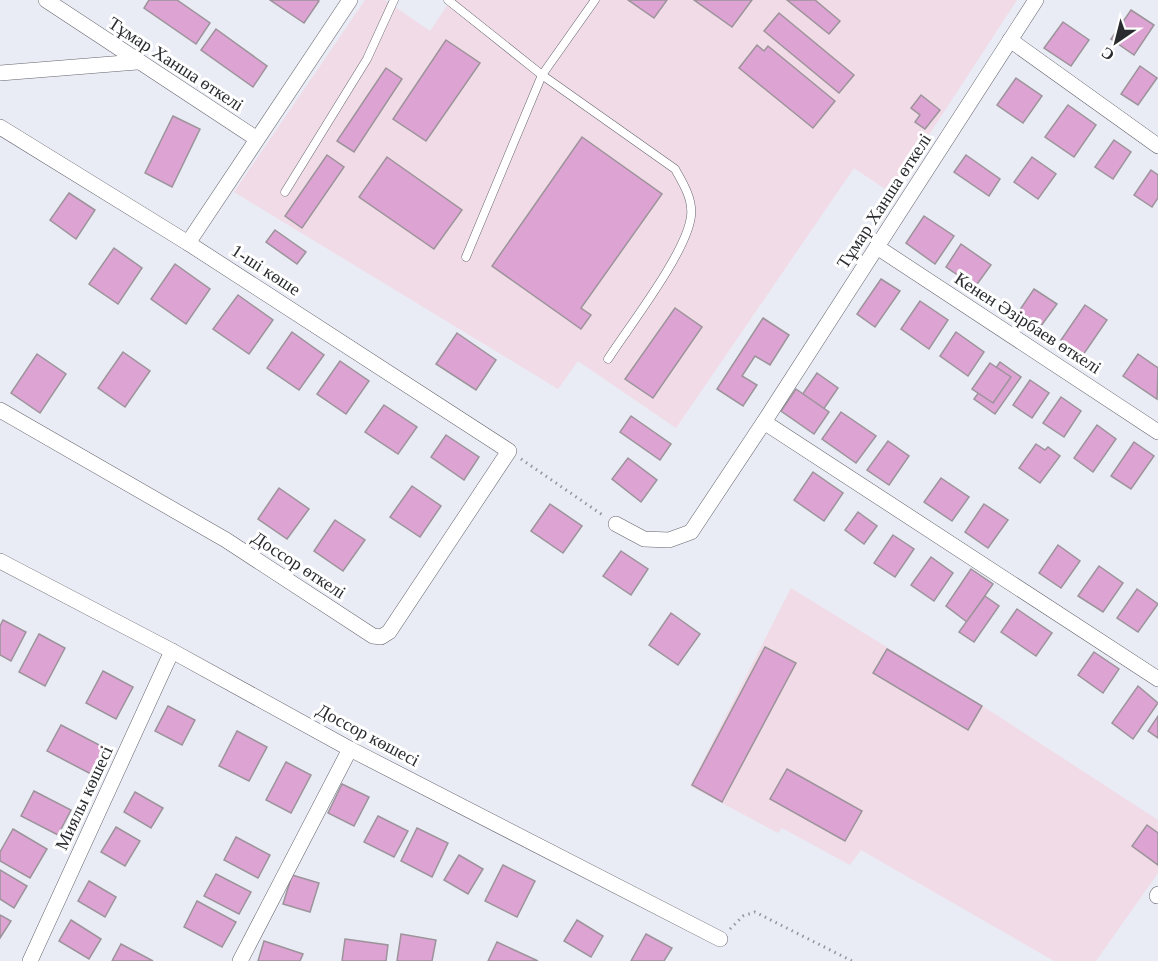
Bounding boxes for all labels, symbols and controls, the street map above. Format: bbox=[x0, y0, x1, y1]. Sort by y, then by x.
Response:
north arrow bbox=[1086, 12, 1146, 72]
street label: Тұмар Ханша өткелі bbox=[105, 13, 247, 115]
text: С bbox=[1098, 44, 1117, 64]
street label: Тұмар Ханша өткелі bbox=[833, 130, 935, 272]
street label: 1-ші көше bbox=[228, 240, 304, 300]
street label: Кенен Әзірбаев өткелі bbox=[951, 268, 1105, 378]
street label: Доссор өткелі bbox=[249, 527, 349, 603]
street label: Доссор көшесі bbox=[313, 700, 423, 770]
street label: Миялы көшесі bbox=[51, 743, 117, 853]

